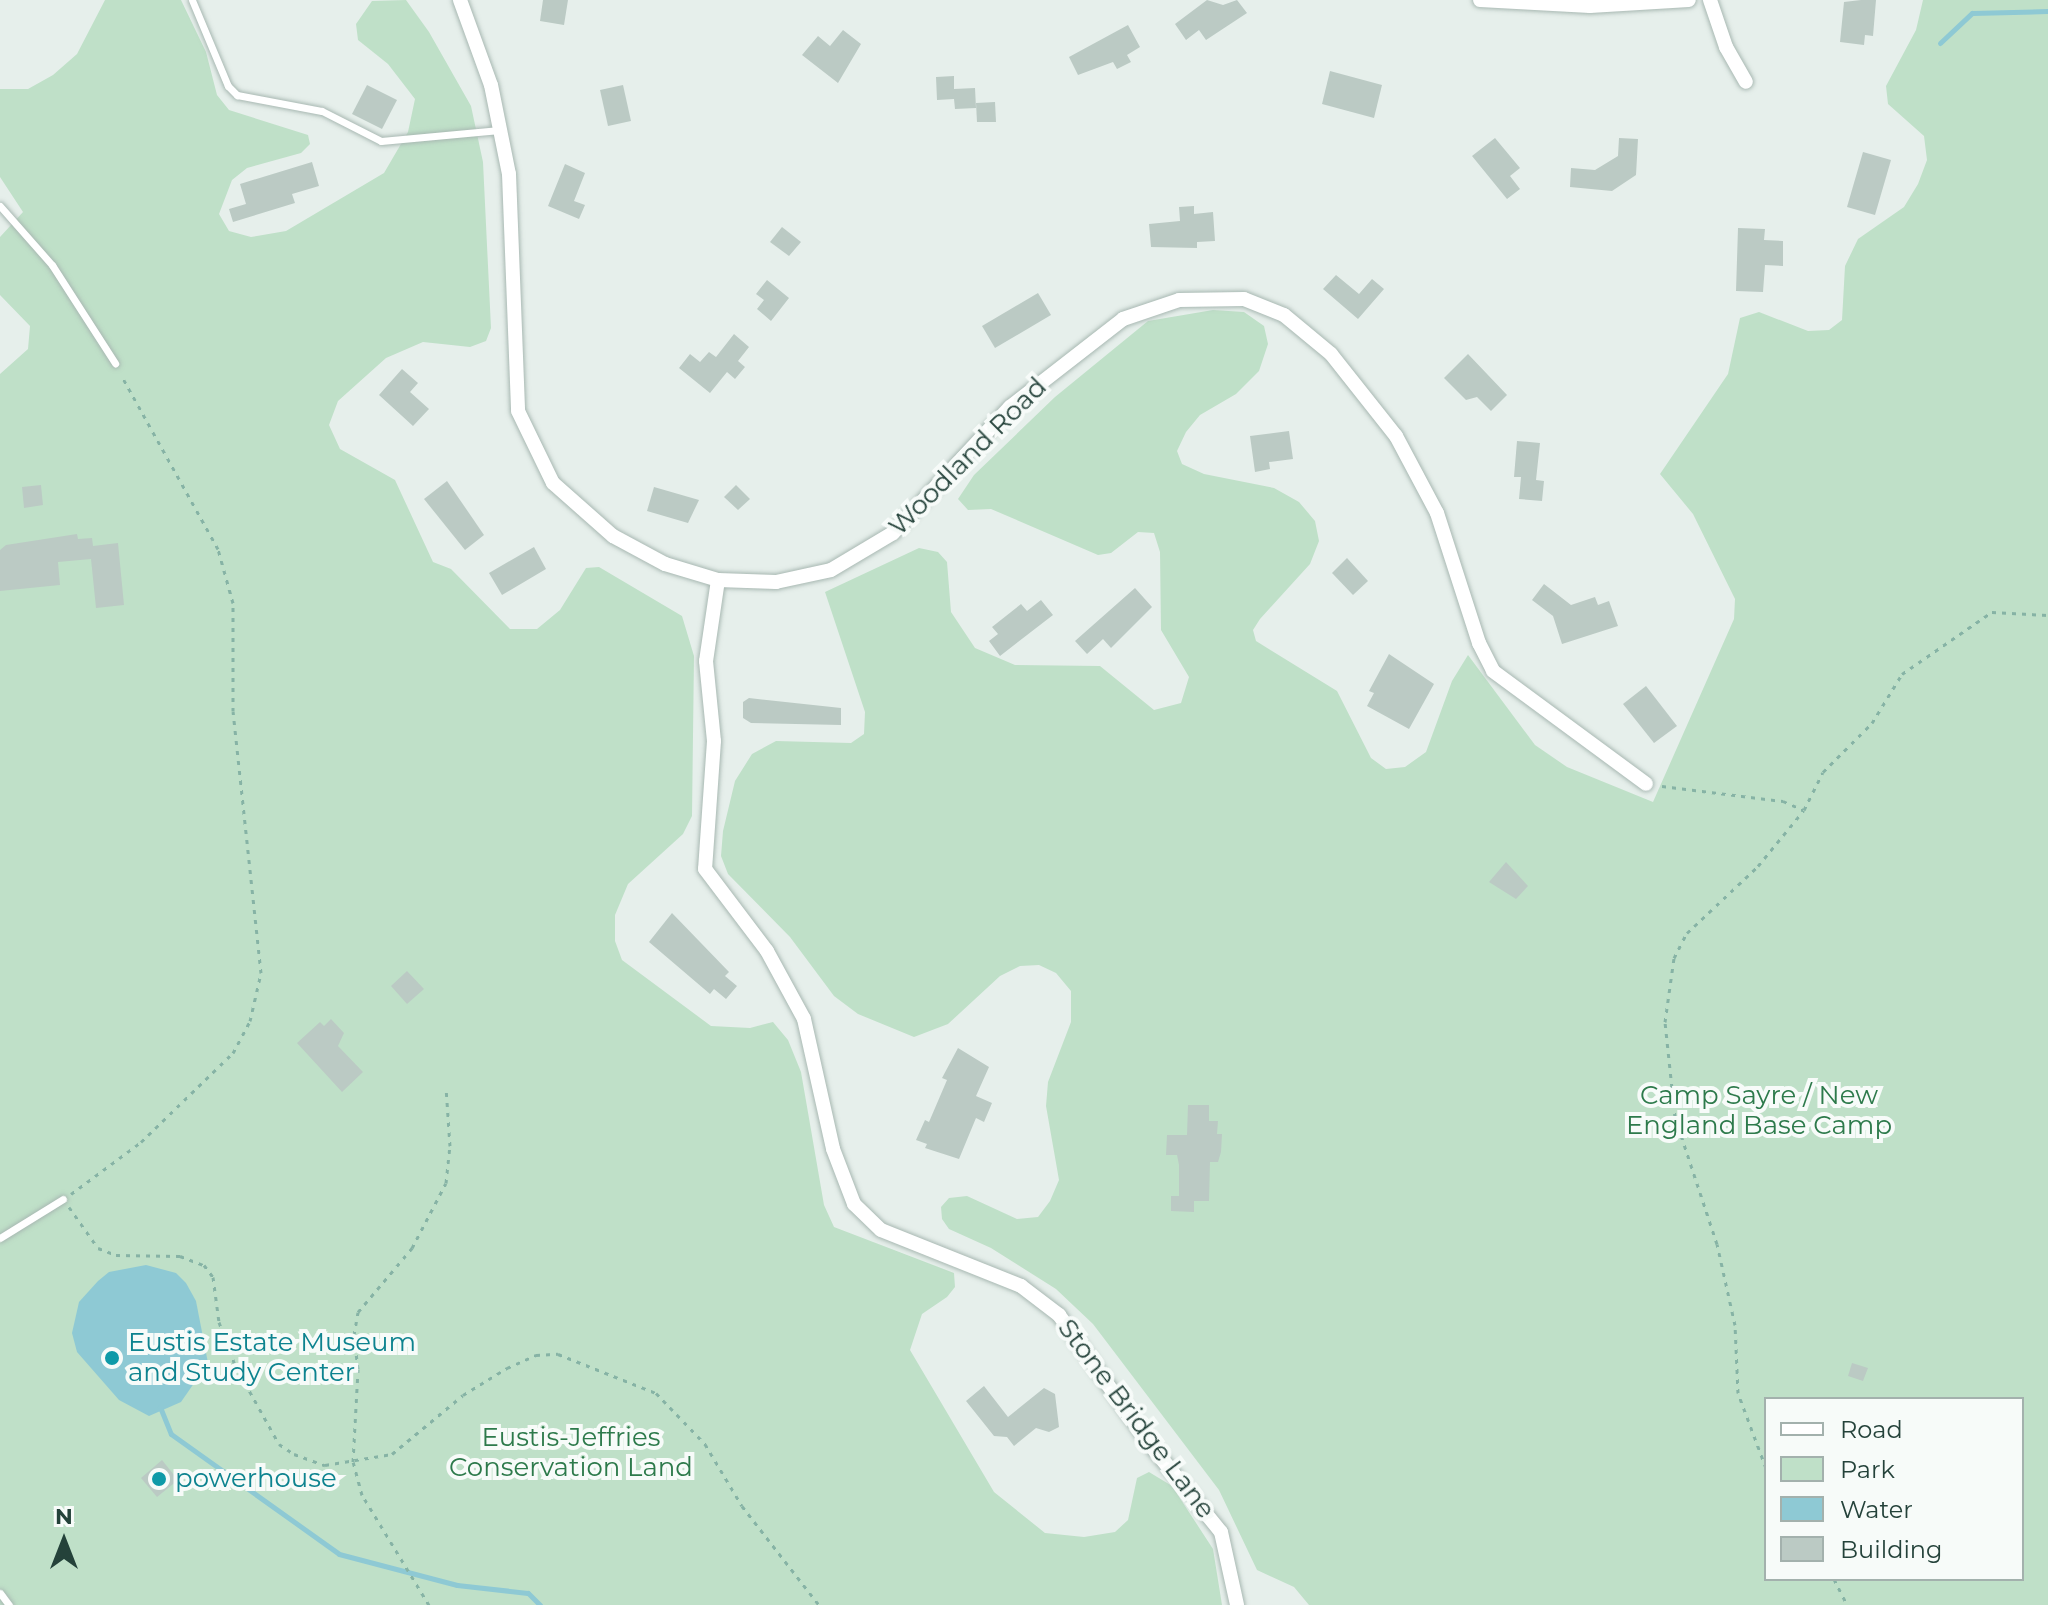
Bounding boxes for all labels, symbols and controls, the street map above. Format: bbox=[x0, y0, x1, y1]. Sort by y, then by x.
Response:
street label: Woodland Road bbox=[883, 372, 1053, 542]
park label: Camp Sayre / New England Base Camp bbox=[1626, 1080, 1892, 1142]
street label: Stone Bridge Lane bbox=[1051, 1313, 1221, 1525]
place label: Eustis Estate Museum and Study Center bbox=[128, 1327, 416, 1388]
marker: Eustis Estate Museum and Study Center bbox=[103, 1349, 121, 1367]
legend bbox=[1764, 1397, 2024, 1581]
text: Road bbox=[1840, 1415, 1903, 1444]
park label: Eustis-Jeffries Conservation Land bbox=[449, 1422, 693, 1484]
text: Park bbox=[1840, 1455, 1895, 1484]
place label: powerhouse bbox=[175, 1463, 337, 1495]
marker: powerhouse bbox=[150, 1470, 168, 1488]
text: Water bbox=[1840, 1495, 1913, 1524]
north arrow bbox=[24, 1501, 104, 1581]
text: N bbox=[55, 1503, 73, 1530]
text: Building bbox=[1840, 1535, 1943, 1564]

